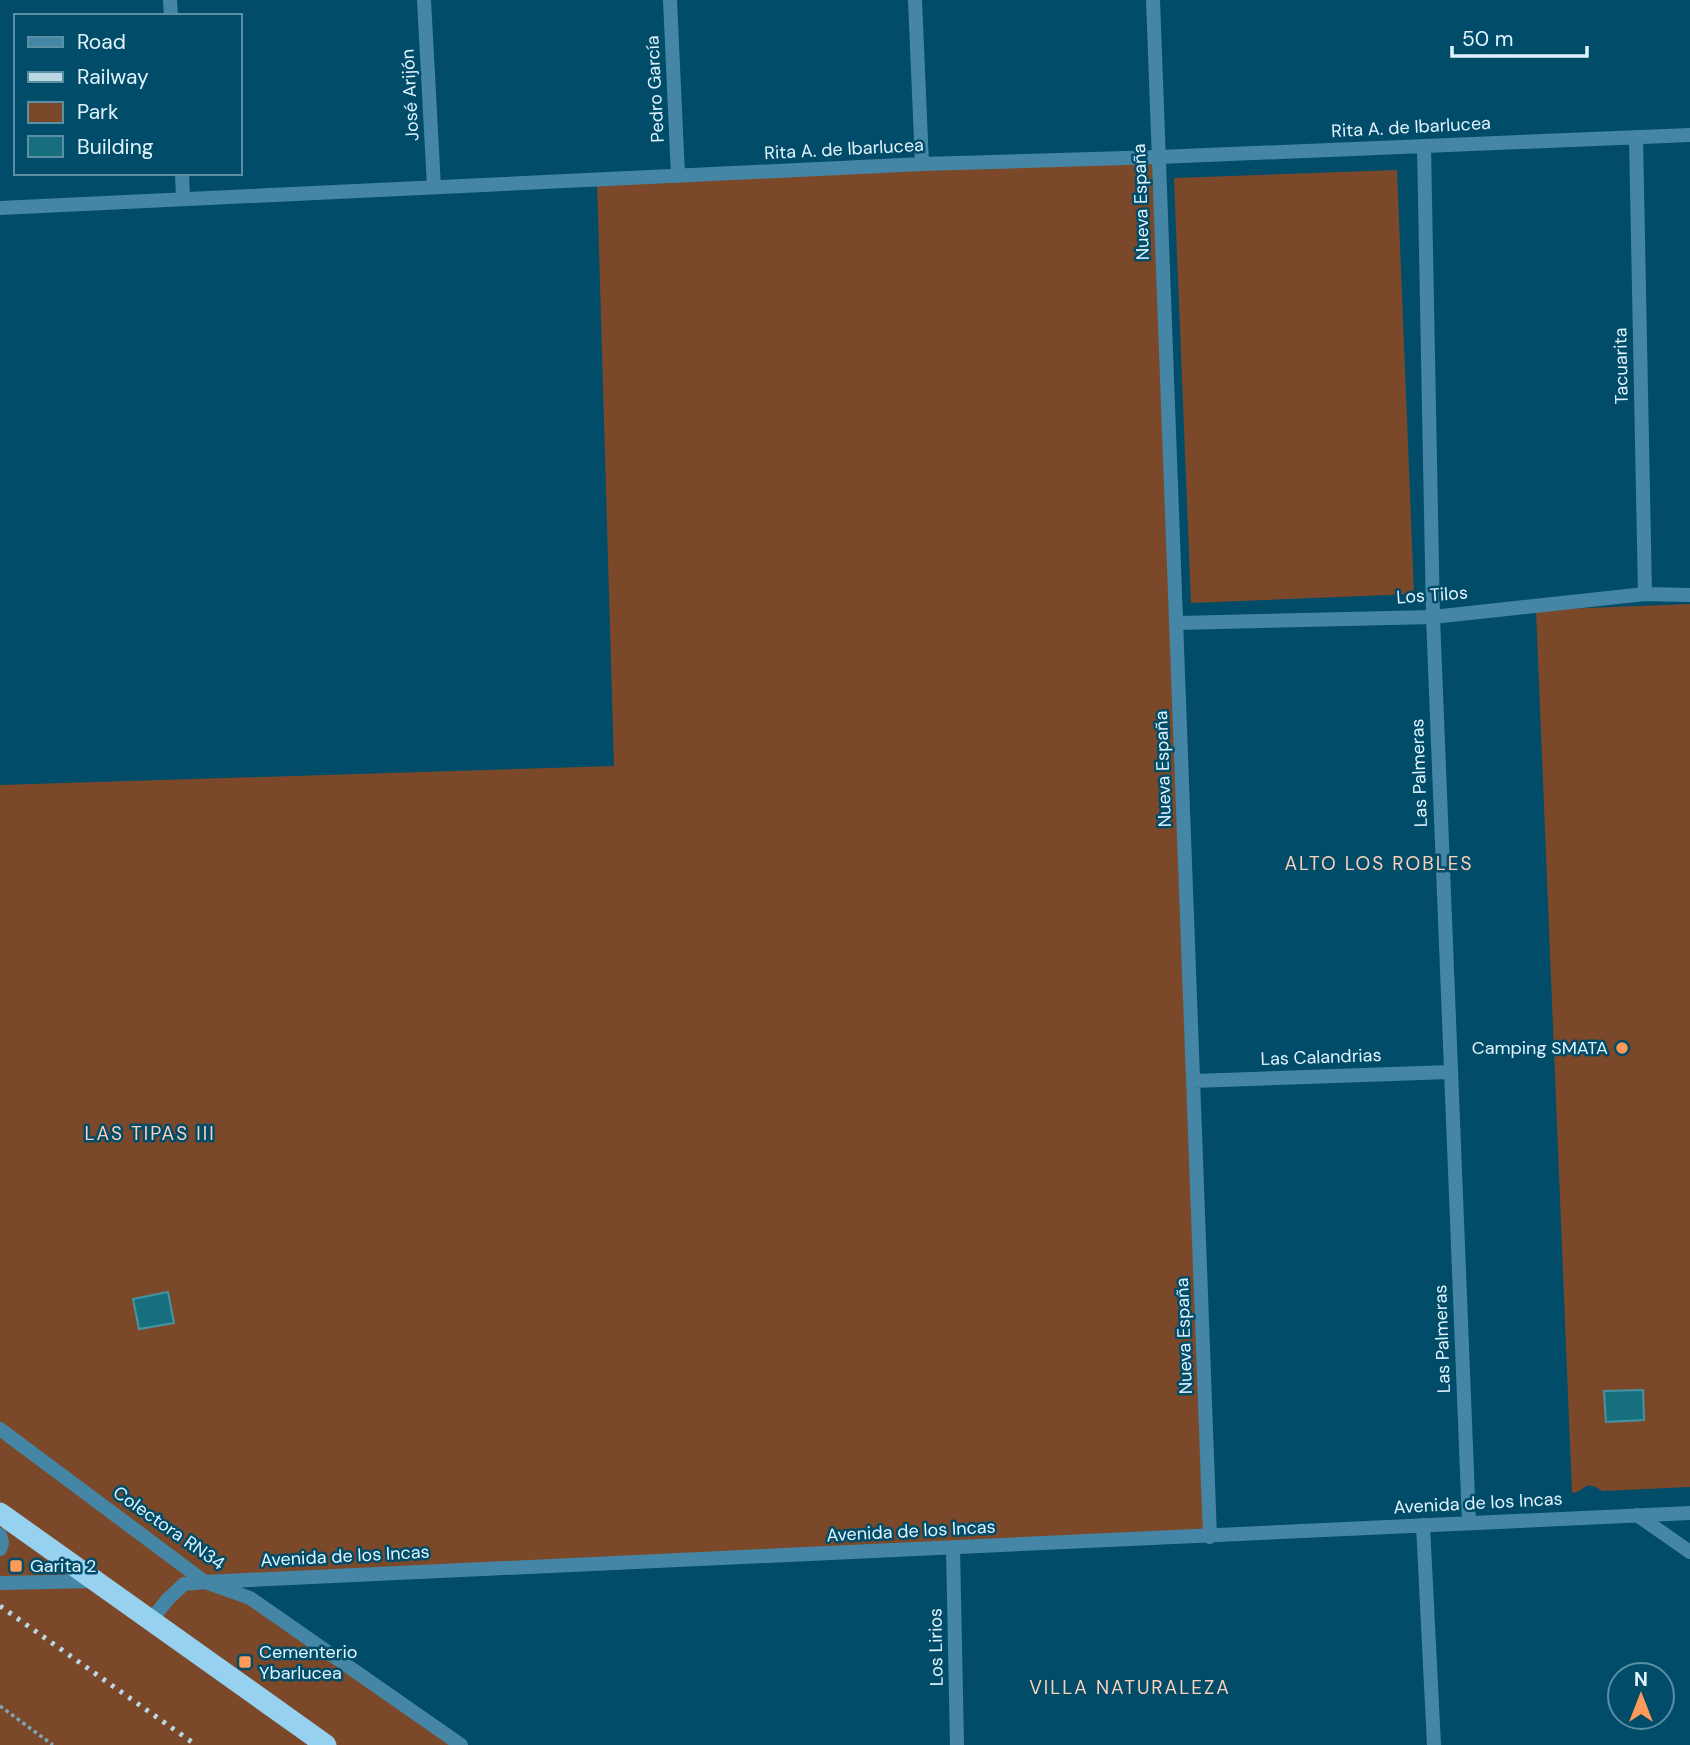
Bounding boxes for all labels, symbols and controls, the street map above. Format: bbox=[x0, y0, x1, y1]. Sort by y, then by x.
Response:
legend bbox=[14, 14, 242, 175]
scale bar bbox=[1452, 14, 1587, 58]
text: 50 m bbox=[1462, 25, 1513, 53]
text: Road bbox=[77, 28, 126, 56]
street label: Pedro García bbox=[640, 35, 670, 143]
street label: José Arijón bbox=[396, 48, 424, 142]
text: Railway bbox=[77, 63, 149, 91]
text: Park bbox=[77, 98, 119, 126]
street label: Rita A. de Ibarlucea bbox=[1331, 111, 1491, 143]
text: Building bbox=[77, 133, 154, 161]
street label: Rita A. de Ibarlucea bbox=[764, 133, 924, 165]
street label: Nueva España bbox=[1127, 143, 1155, 261]
street label: Tacuarita bbox=[1608, 327, 1634, 405]
street label: Los Tilos bbox=[1395, 581, 1469, 609]
street label: Nueva España bbox=[1149, 710, 1177, 828]
street label: Las Palmeras bbox=[1405, 718, 1433, 828]
district label: ALTO LOS ROBLES bbox=[1284, 851, 1474, 876]
place label: Camping SMATA bbox=[1472, 1036, 1608, 1060]
marker: Camping SMATA bbox=[1614, 1040, 1630, 1056]
street label: Las Calandrias bbox=[1260, 1043, 1382, 1071]
district label: LAS TIPAS III bbox=[84, 1121, 216, 1146]
street label: Nueva España bbox=[1170, 1277, 1198, 1395]
street label: Las Palmeras bbox=[1428, 1284, 1456, 1394]
street label: Colectora RN34 bbox=[108, 1481, 230, 1576]
street label: Avenida de los Incas bbox=[1393, 1487, 1563, 1519]
street label: Avenida de los Incas bbox=[826, 1515, 996, 1547]
street label: Avenida de los Incas bbox=[260, 1540, 430, 1572]
place label: Garita 2 bbox=[30, 1554, 96, 1578]
marker: Garita 2 bbox=[8, 1558, 24, 1574]
street label: Los Lirios bbox=[923, 1608, 949, 1686]
place label: Cementerio Ybarlucea bbox=[259, 1640, 357, 1685]
marker: Cementerio Ybarlucea bbox=[237, 1654, 253, 1670]
north arrow bbox=[1606, 1661, 1676, 1731]
text: N bbox=[1634, 1667, 1648, 1692]
district label: VILLA NATURALEZA bbox=[1029, 1675, 1231, 1700]

